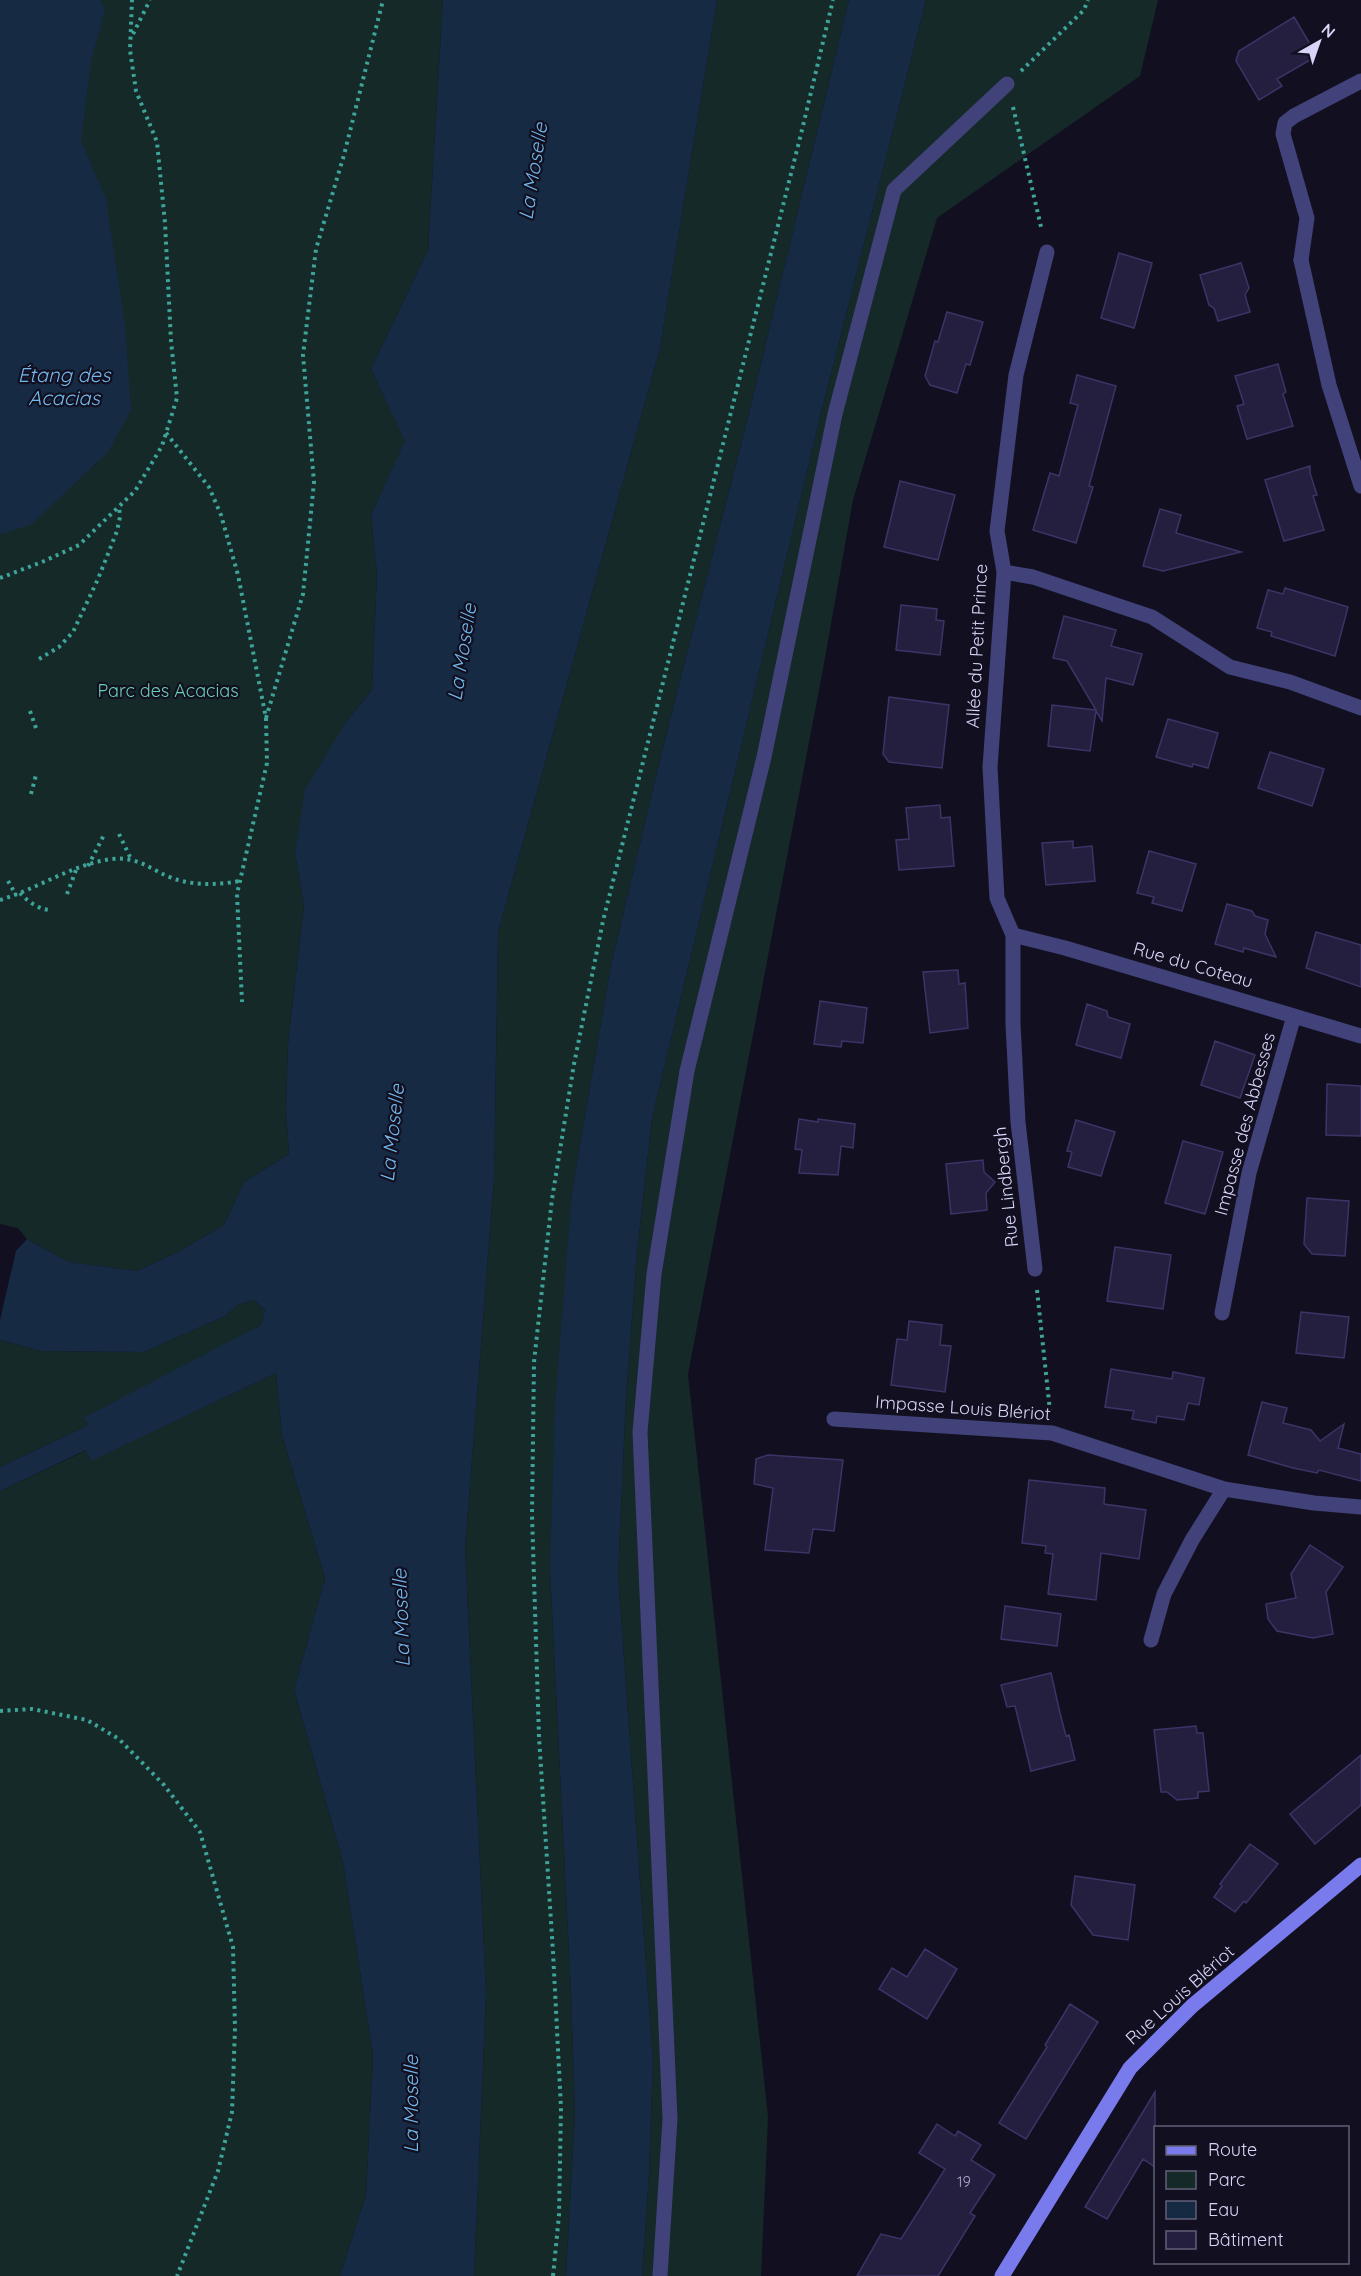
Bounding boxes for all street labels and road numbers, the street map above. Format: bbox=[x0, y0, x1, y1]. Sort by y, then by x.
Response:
street label: Allée du Petit Prince bbox=[961, 563, 992, 729]
street label: Rue du Coteau bbox=[1131, 936, 1256, 993]
street label: Impasse des Abbesses bbox=[1209, 1030, 1280, 1218]
street label: Rue Lindbergh bbox=[988, 1126, 1023, 1248]
street label: Impasse Louis Blériot bbox=[874, 1390, 1052, 1425]
street label: Rue Louis Blériot bbox=[1120, 1940, 1239, 2050]

